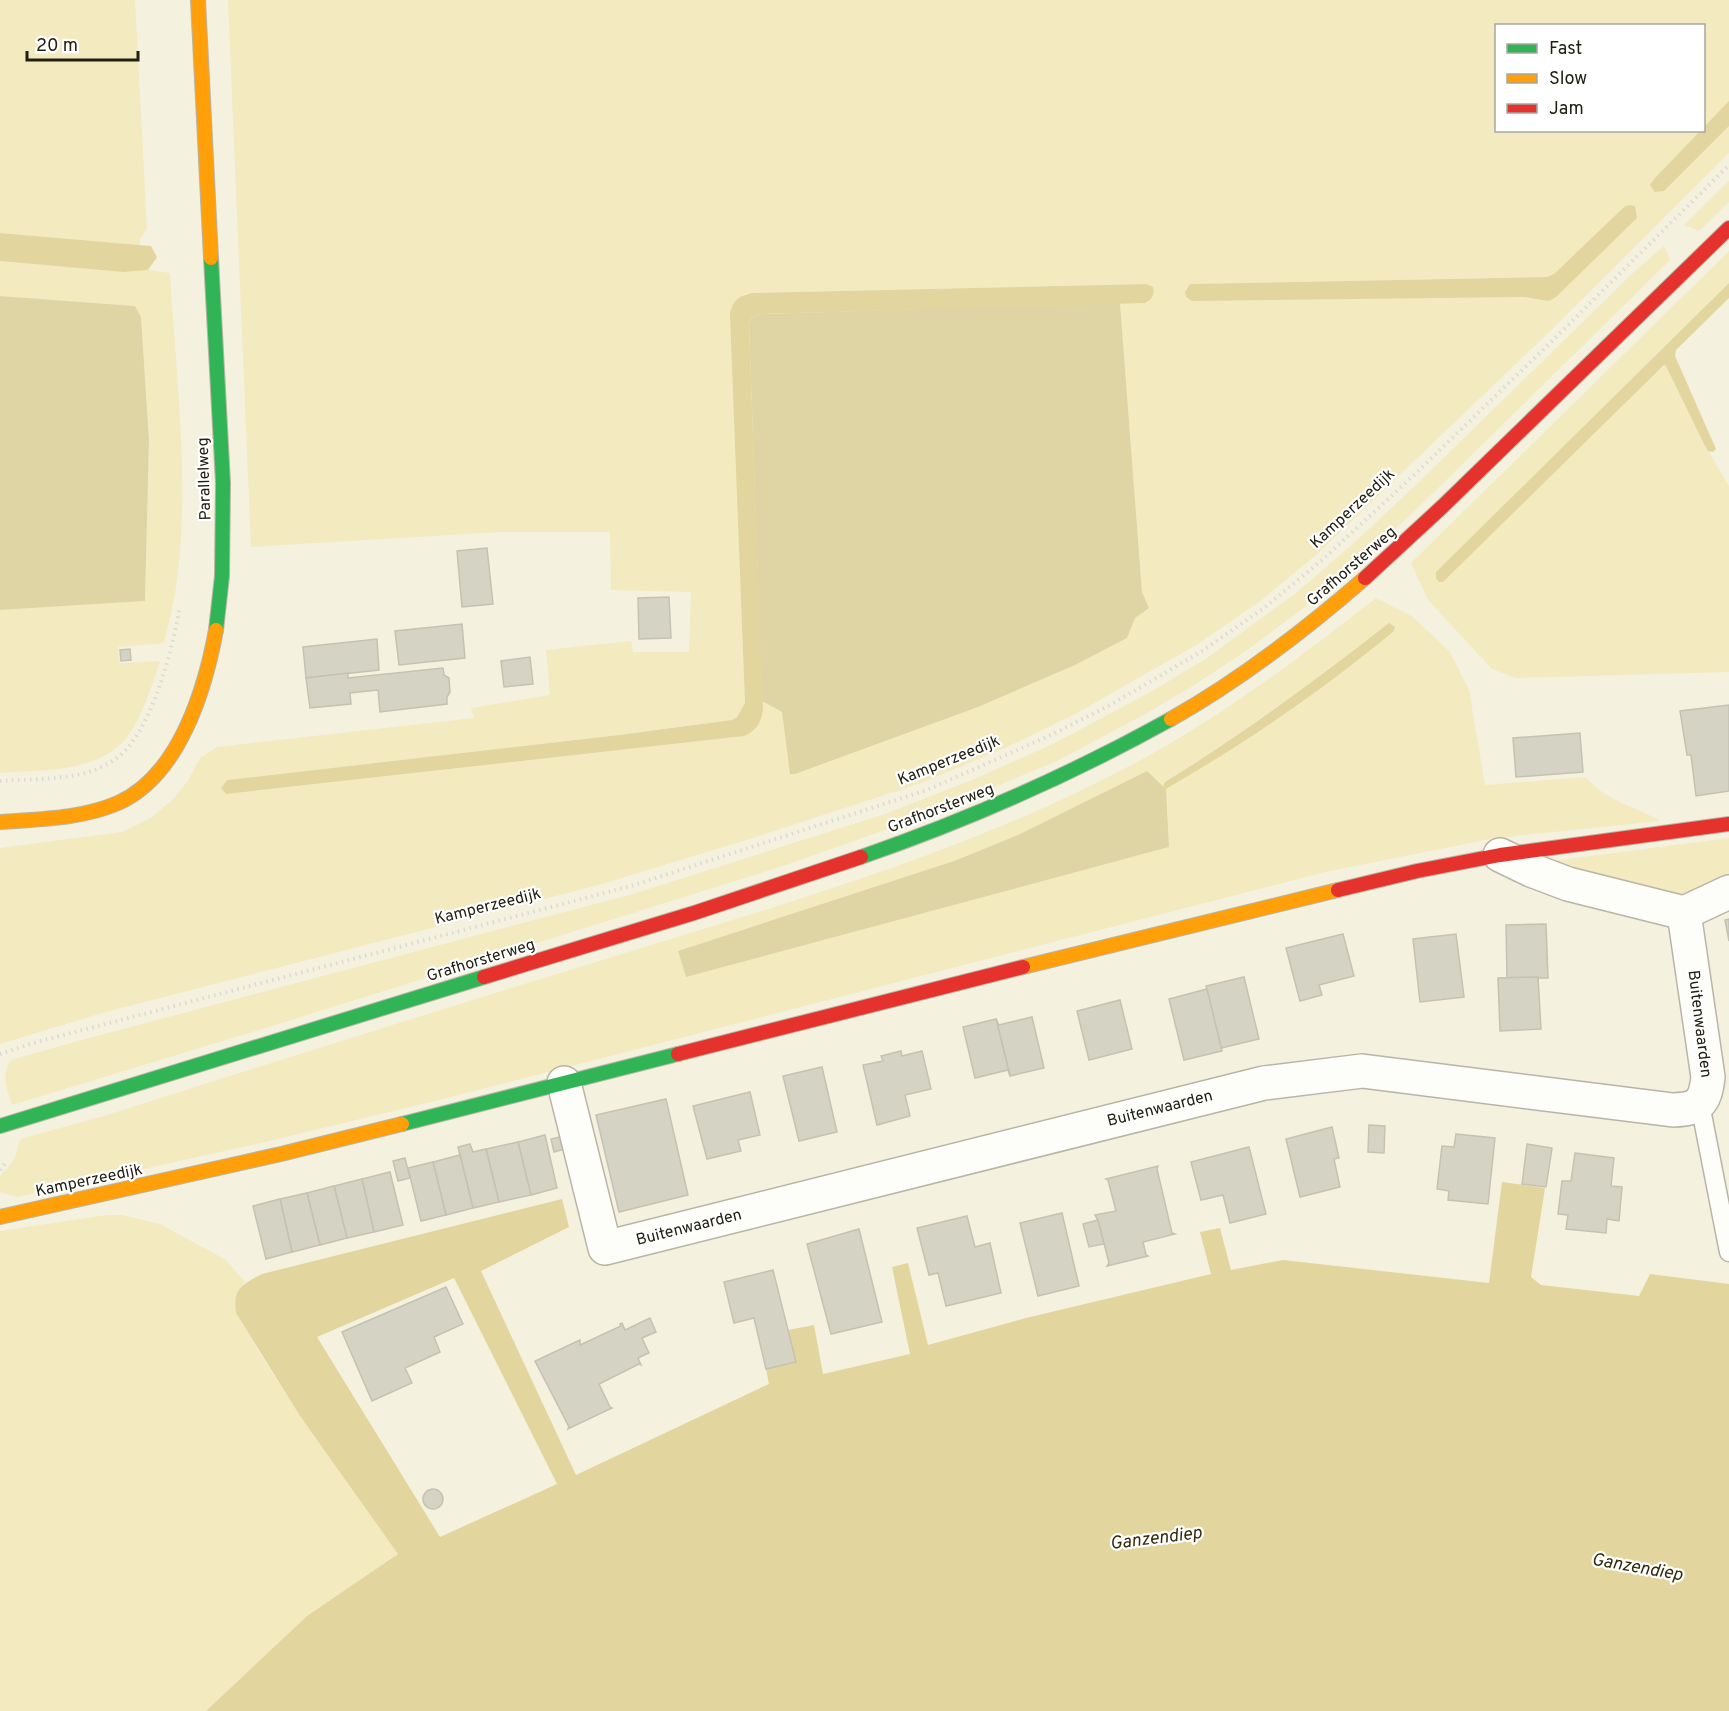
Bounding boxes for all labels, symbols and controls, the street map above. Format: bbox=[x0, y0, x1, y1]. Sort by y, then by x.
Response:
scale bar bbox=[27, 24, 138, 62]
legend bbox=[1495, 24, 1705, 132]
text: 20 m bbox=[36, 35, 78, 58]
text: Fast bbox=[1549, 38, 1582, 61]
text: Slow bbox=[1549, 68, 1587, 91]
text: Jam bbox=[1549, 98, 1584, 121]
street label: Parallelweg bbox=[194, 437, 216, 521]
street label: Kamperzeedijk bbox=[1306, 465, 1400, 553]
street label: Grafhorsterweg bbox=[1303, 523, 1401, 611]
street label: Kamperzeedijk bbox=[895, 731, 1003, 791]
street label: Grafhorsterweg bbox=[885, 780, 997, 838]
street label: Kamperzeedijk bbox=[433, 884, 543, 930]
street label: Grafhorsterweg bbox=[424, 935, 538, 987]
street label: Buitenwaarden bbox=[1682, 969, 1716, 1079]
street label: Buitenwaarden bbox=[1105, 1086, 1215, 1132]
street label: Kamperzeedijk bbox=[34, 1160, 144, 1202]
street label: Buitenwaarden bbox=[634, 1205, 744, 1251]
water label: Ganzendiep bbox=[1109, 1522, 1203, 1556]
water label: Ganzendiep bbox=[1590, 1549, 1684, 1587]

